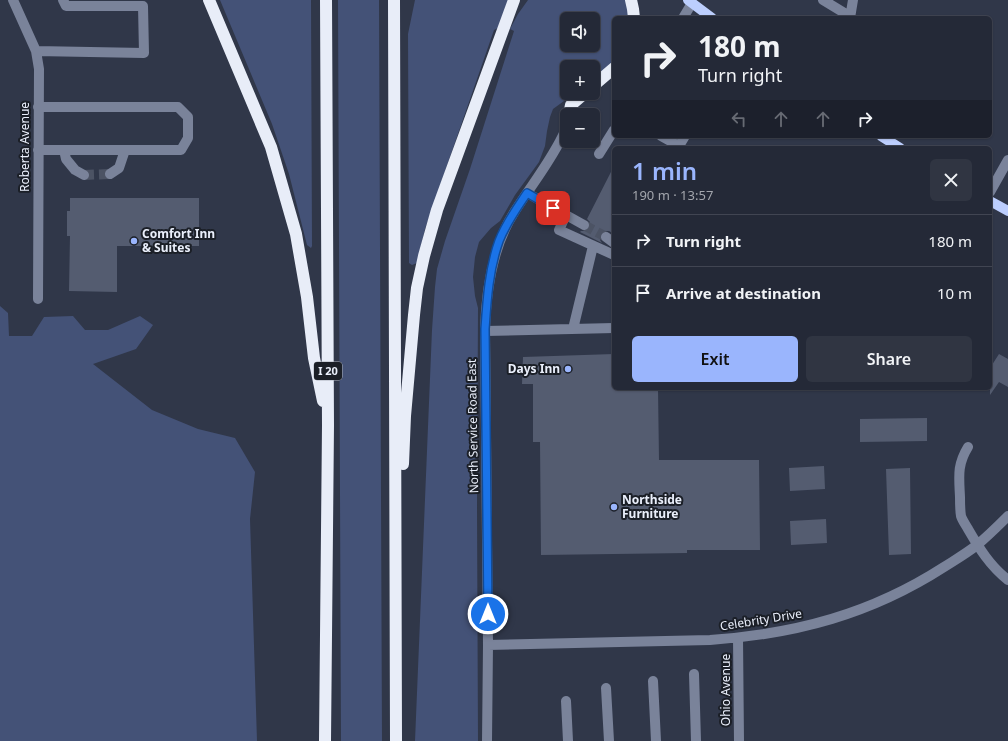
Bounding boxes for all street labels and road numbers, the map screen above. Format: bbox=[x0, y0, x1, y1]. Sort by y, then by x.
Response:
street label: Roberta Avenue bbox=[16, 102, 33, 192]
street label: North Service Road East bbox=[463, 358, 482, 494]
road number: I 20 bbox=[314, 362, 342, 380]
street label: Celebrity Drive bbox=[719, 605, 803, 634]
street label: Ohio Avenue bbox=[717, 654, 734, 726]

